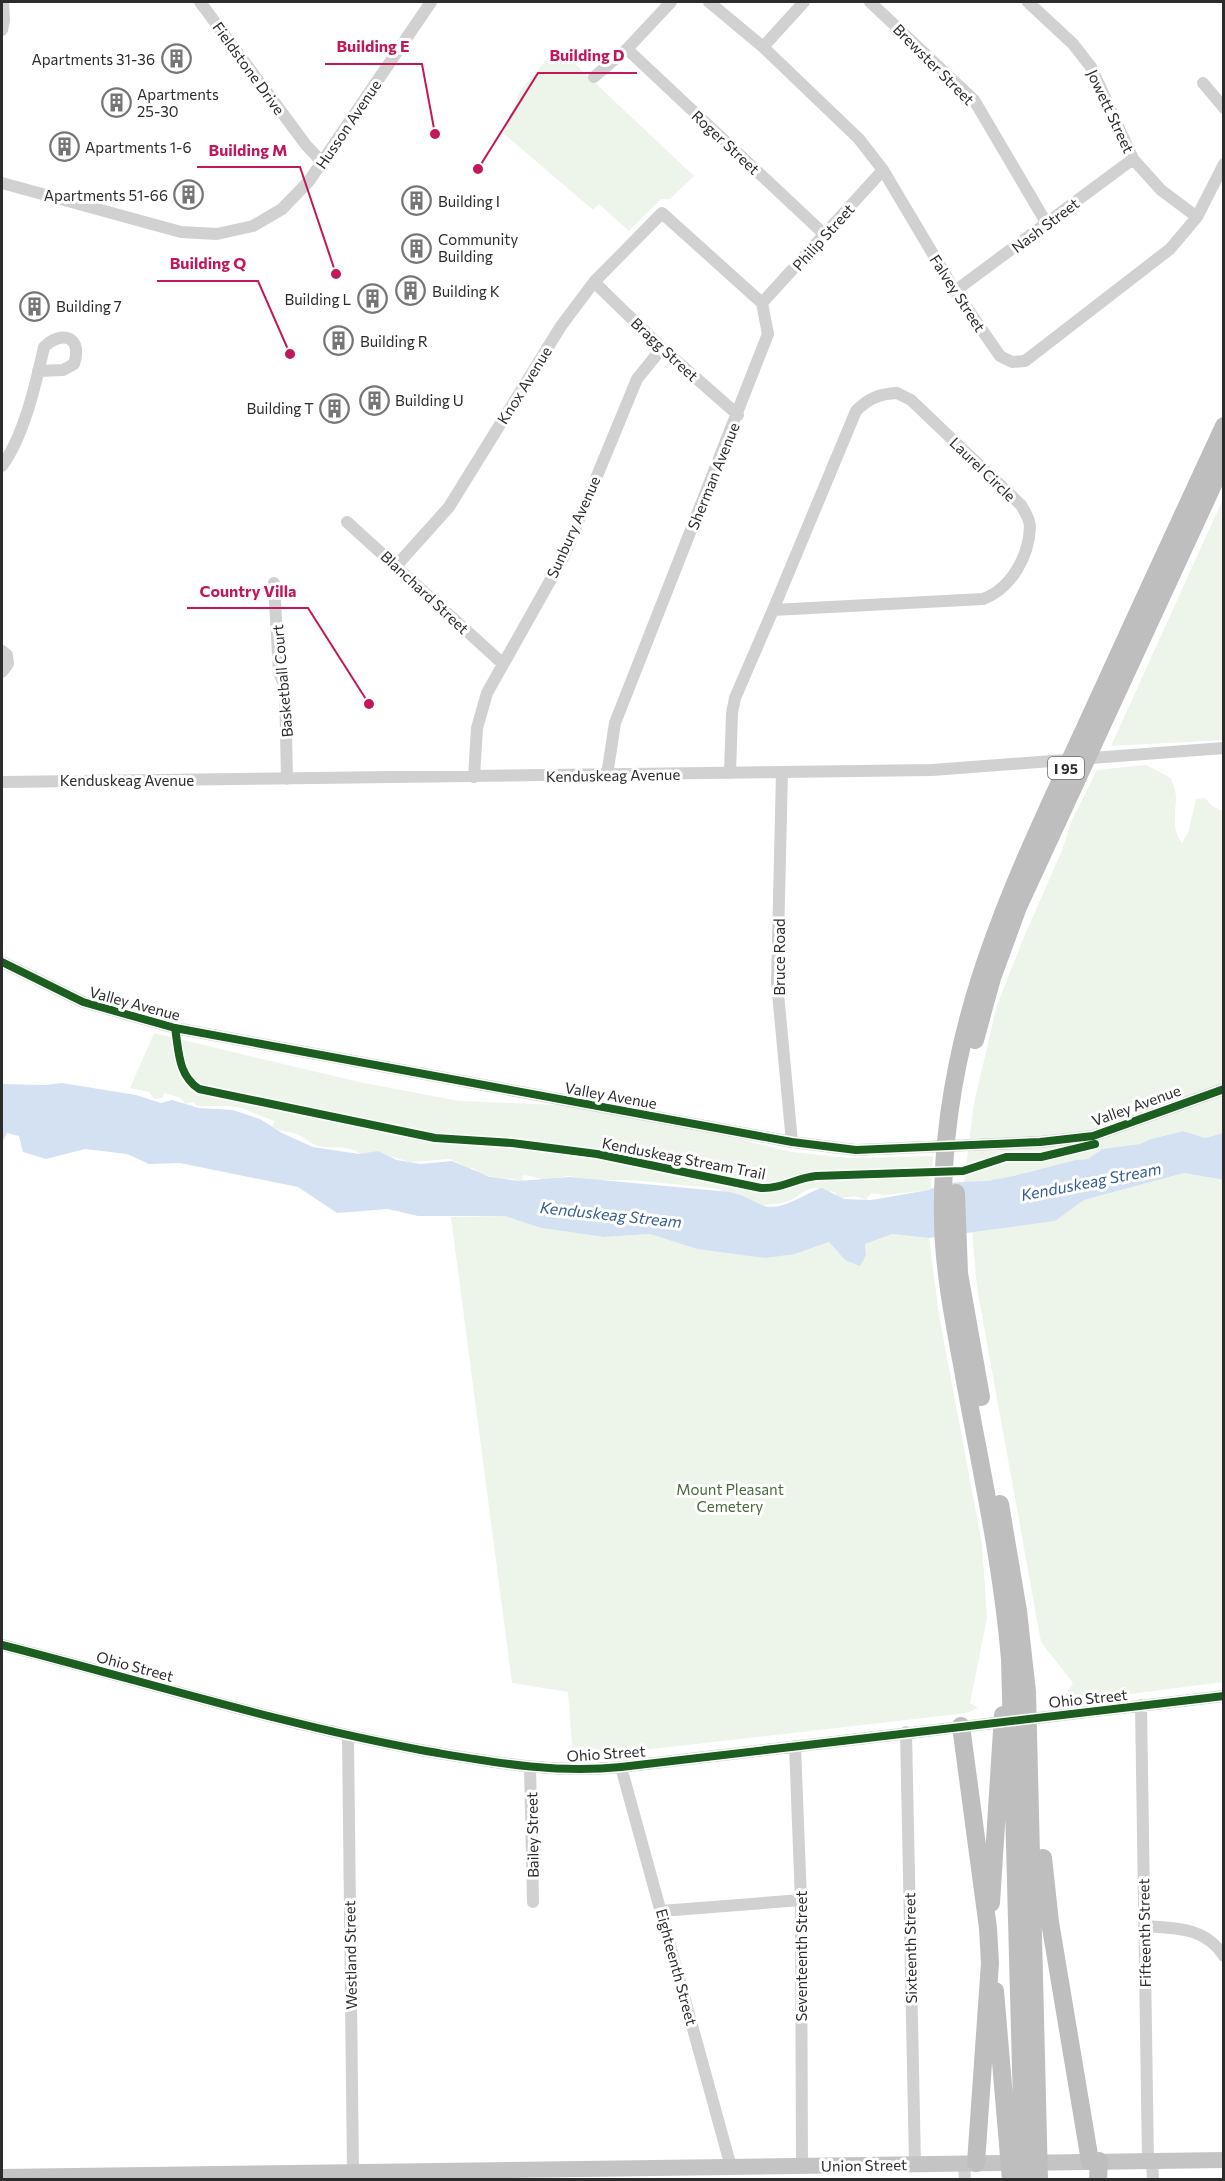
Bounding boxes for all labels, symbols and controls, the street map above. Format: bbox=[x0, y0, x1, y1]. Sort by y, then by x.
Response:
street label: Fieldstone Drive bbox=[209, 18, 289, 118]
street label: Brewster Street bbox=[890, 20, 978, 108]
callout: Building E bbox=[325, 30, 422, 64]
text: Building E bbox=[337, 36, 410, 55]
callout: Building D bbox=[538, 39, 637, 73]
building icon: Apartments 31-36 bbox=[160, 43, 192, 75]
text: Building D bbox=[549, 45, 625, 64]
place label: Apartments 31-36 bbox=[31, 50, 155, 68]
street label: Jowett Street bbox=[1084, 66, 1138, 156]
street label: Husson Avenue bbox=[312, 76, 384, 172]
place label: Apartments 25-30 bbox=[137, 85, 219, 120]
building icon: Apartments 25-30 bbox=[100, 87, 132, 119]
street label: Roger Street bbox=[689, 106, 763, 178]
building icon: Apartments 1-6 bbox=[48, 131, 80, 163]
callout: Building M bbox=[197, 133, 300, 167]
place label: Apartments 1-6 bbox=[85, 138, 192, 156]
text: Building M bbox=[209, 140, 287, 159]
building icon: Apartments 51-66 bbox=[173, 179, 205, 211]
building icon: Building I bbox=[401, 185, 433, 217]
place label: Apartments 51-66 bbox=[44, 186, 168, 204]
place label: Building I bbox=[438, 192, 500, 210]
street label: Nash Street bbox=[1008, 194, 1082, 256]
street label: Philip Street bbox=[788, 200, 858, 274]
place label: Community Building bbox=[438, 230, 518, 265]
building icon: Community Building bbox=[401, 232, 433, 264]
callout: Building Q bbox=[157, 247, 258, 281]
street label: Falvey Street bbox=[926, 251, 990, 335]
text: Building Q bbox=[170, 253, 246, 272]
building icon: Building K bbox=[395, 275, 427, 307]
place label: Building K bbox=[432, 282, 500, 300]
building icon: Building L bbox=[356, 283, 388, 315]
building icon: Building 7 bbox=[19, 290, 51, 322]
place label: Building L bbox=[285, 290, 351, 308]
place label: Building 7 bbox=[56, 297, 122, 315]
street label: Bragg Street bbox=[628, 313, 702, 385]
building icon: Building R bbox=[323, 325, 355, 357]
place label: Building R bbox=[360, 332, 428, 350]
street label: Knox Avenue bbox=[493, 343, 555, 427]
building icon: Building U bbox=[358, 384, 390, 416]
place label: Building U bbox=[395, 391, 464, 409]
building icon: Building T bbox=[319, 392, 351, 424]
place label: Building T bbox=[247, 399, 314, 417]
street label: Sherman Avenue bbox=[683, 420, 743, 532]
street label: Laurel Circle bbox=[946, 433, 1020, 505]
street label: Sunbury Avenue bbox=[542, 473, 604, 581]
street label: Blanchard Street bbox=[377, 547, 473, 637]
callout: Country Villa bbox=[187, 574, 308, 608]
text: Country Villa bbox=[199, 581, 297, 600]
street label: Basketball Court bbox=[268, 624, 296, 738]
road number: I 95 bbox=[1048, 757, 1084, 779]
street label: Kenduskeag Avenue bbox=[546, 765, 680, 785]
street label: Kenduskeag Avenue bbox=[60, 771, 194, 789]
street label: Bruce Road bbox=[770, 918, 788, 996]
street label: Valley Avenue bbox=[88, 982, 182, 1024]
street label: Valley Avenue bbox=[563, 1078, 659, 1112]
street label: Valley Avenue bbox=[1089, 1081, 1183, 1129]
street label: Kenduskeag Stream Trail bbox=[601, 1133, 767, 1183]
water label: Kenduskeag Stream bbox=[1019, 1158, 1163, 1204]
water label: Kenduskeag Stream bbox=[539, 1197, 683, 1231]
park label: Mount Pleasant Cemetery bbox=[676, 1480, 784, 1515]
street label: Ohio Street bbox=[95, 1647, 175, 1685]
street label: Ohio Street bbox=[1048, 1685, 1128, 1711]
street label: Ohio Street bbox=[566, 1741, 646, 1765]
street label: Bailey Street bbox=[522, 1792, 542, 1878]
street label: Fifteenth Street bbox=[1134, 1878, 1154, 1988]
street label: Seventeenth Street bbox=[792, 1891, 810, 2021]
street label: Sixteenth Street bbox=[900, 1892, 920, 2004]
street label: Westland Street bbox=[340, 1900, 360, 2010]
street label: Eighteenth Street bbox=[653, 1907, 701, 2027]
street label: Union Street bbox=[821, 2155, 907, 2175]

